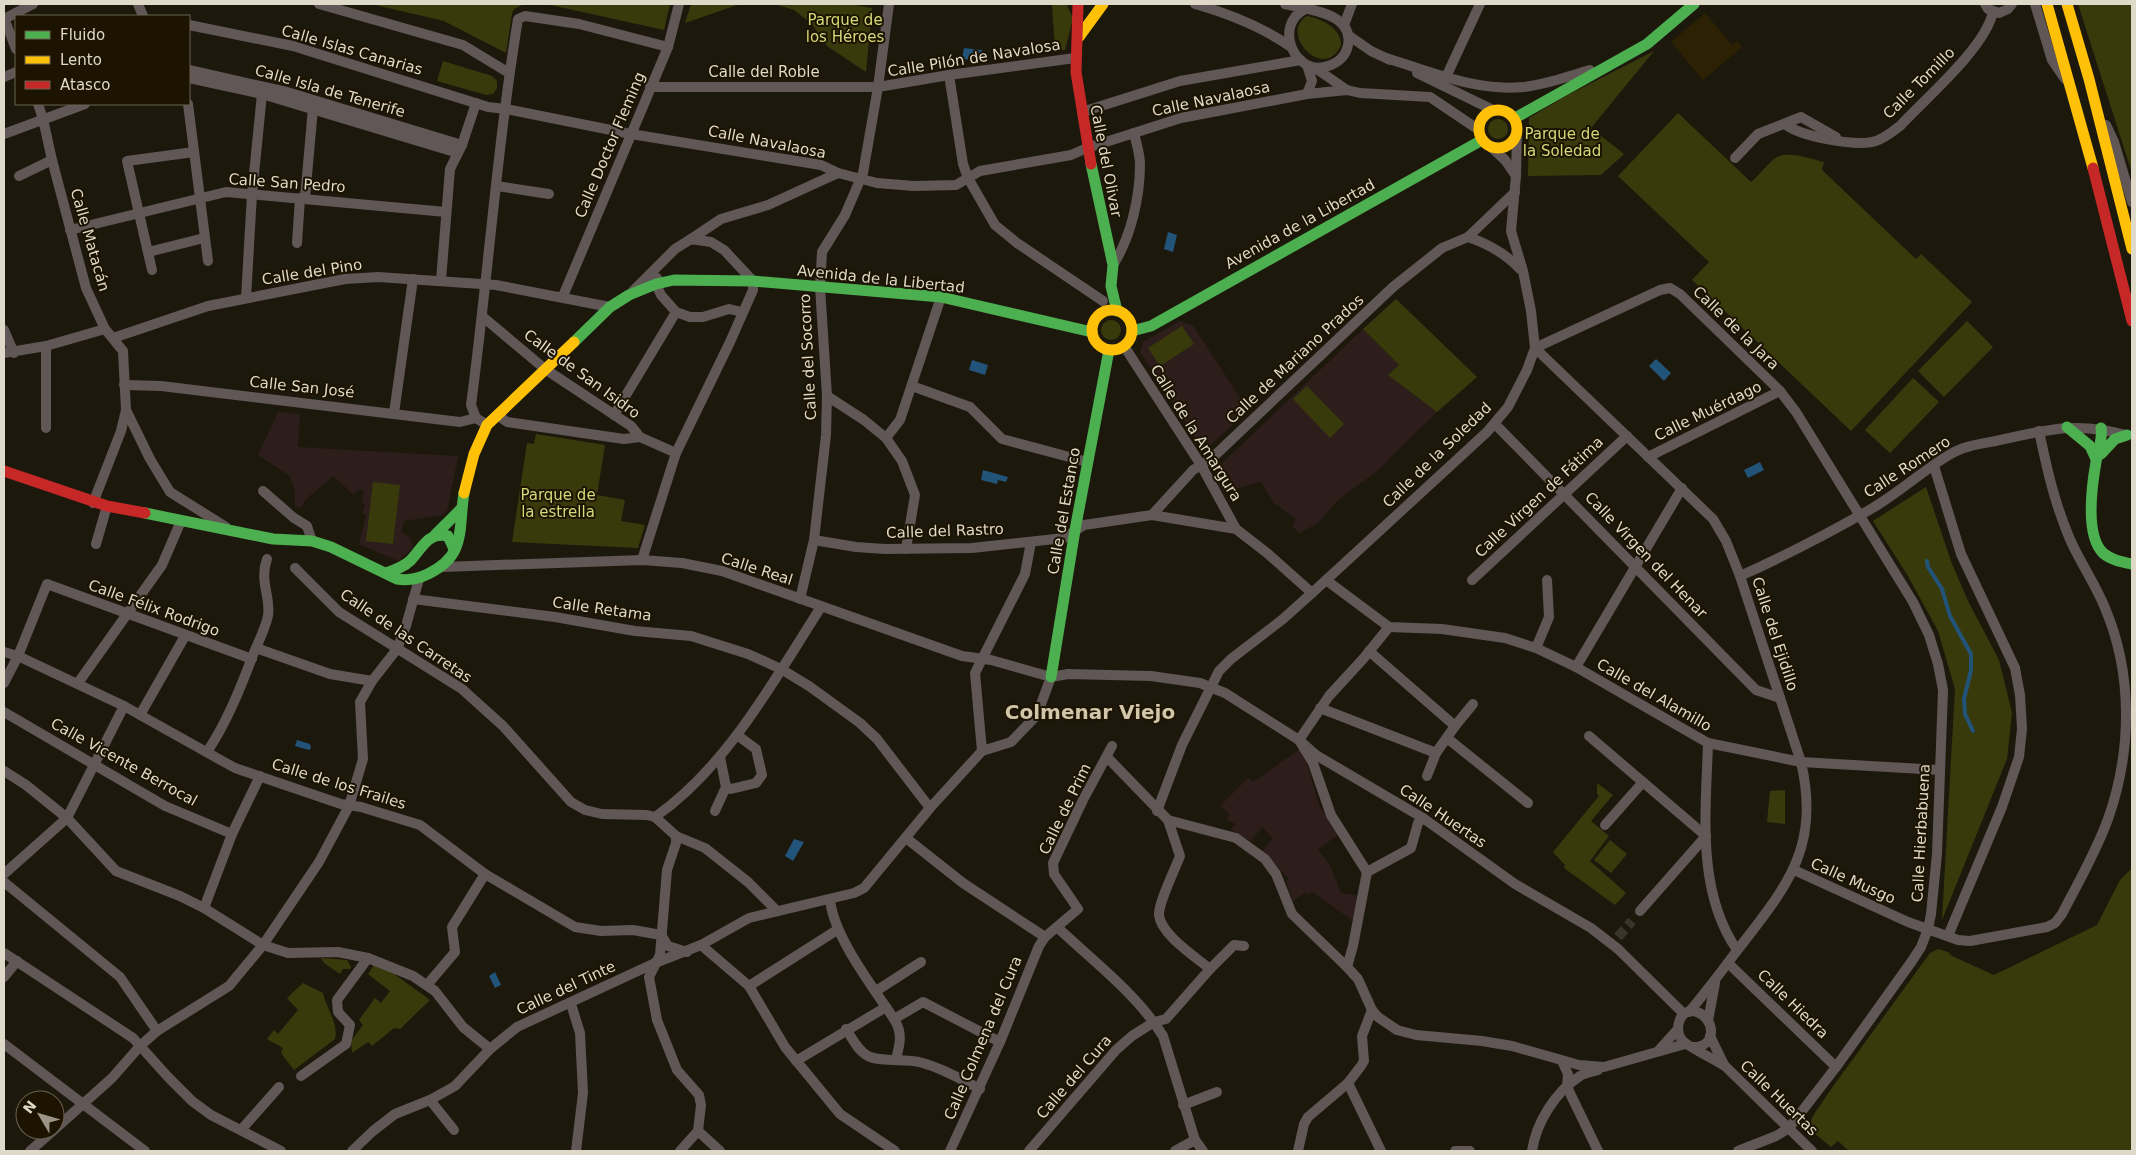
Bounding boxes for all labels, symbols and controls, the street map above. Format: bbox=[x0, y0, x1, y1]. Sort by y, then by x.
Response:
park label: Parque de los Héroes bbox=[806, 11, 884, 46]
legend bbox=[15, 15, 190, 105]
street label: Calle Islas Canarias bbox=[279, 21, 425, 79]
text: Fluido bbox=[60, 26, 105, 44]
street label: Calle Pilón de Navalosa bbox=[886, 35, 1062, 81]
street label: Calle Tomillo bbox=[1879, 43, 1959, 123]
text: Lento bbox=[60, 51, 102, 69]
street label: Calle Isla de Tenerife bbox=[253, 61, 407, 121]
street label: Calle del Roble bbox=[708, 63, 820, 81]
street label: Calle Doctor Fleming bbox=[571, 69, 649, 221]
text: Atasco bbox=[60, 76, 110, 94]
street label: Calle Navalaosa bbox=[1150, 78, 1272, 120]
street label: Calle del Olivar bbox=[1086, 103, 1126, 220]
street label: Calle Navalaosa bbox=[706, 122, 828, 162]
park label: Parque de la Soledad bbox=[1523, 125, 1601, 160]
street label: Calle San Pedro bbox=[228, 170, 346, 196]
street label: Avenida de la Libertad bbox=[1222, 175, 1378, 273]
street label: Calle Matacán bbox=[67, 186, 113, 294]
street label: Calle del Pino bbox=[261, 255, 363, 289]
street label: Avenida de la Libertad bbox=[796, 261, 966, 297]
street label: Calle de la Jara bbox=[1689, 282, 1783, 374]
street label: Calle de Mariano Prados bbox=[1223, 290, 1368, 427]
street label: Calle del Socorro bbox=[796, 293, 820, 421]
street label: Calle de San Isidro bbox=[520, 326, 644, 422]
street label: Calle de la Amargura bbox=[1147, 361, 1245, 505]
street label: Calle San José bbox=[249, 373, 355, 401]
street label: Calle Muérdago bbox=[1651, 377, 1765, 445]
street label: Calle de la Soledad bbox=[1379, 399, 1495, 511]
street label: Calle Romero bbox=[1860, 432, 1954, 502]
street label: Calle Virgen de Fátima bbox=[1471, 433, 1607, 561]
street label: Calle del Estanco bbox=[1044, 446, 1084, 576]
park label: Parque de la estrella bbox=[520, 486, 596, 521]
street label: Calle Virgen del Henar bbox=[1581, 488, 1711, 622]
street label: Calle del Rastro bbox=[886, 520, 1004, 542]
street label: Calle Real bbox=[719, 549, 795, 589]
street label: Calle del Ejidillo bbox=[1748, 575, 1802, 693]
street label: Calle Félix Rodrigo bbox=[86, 576, 222, 640]
street label: Calle de las Carretas bbox=[337, 585, 475, 687]
street label: Calle Retama bbox=[551, 593, 653, 625]
street label: Calle del Alamillo bbox=[1593, 655, 1715, 735]
district label: Colmenar Viejo bbox=[1005, 700, 1175, 724]
street label: Calle Vicente Berrocal bbox=[47, 714, 201, 810]
street label: Calle de los Frailes bbox=[270, 755, 409, 813]
street label: Calle de Prim bbox=[1035, 760, 1095, 858]
street label: Calle Hierbabuena bbox=[1908, 763, 1934, 903]
street label: Calle Huertas bbox=[1396, 780, 1490, 852]
street label: Calle Musgo bbox=[1808, 854, 1898, 908]
street label: Calle Colmena del Cura bbox=[940, 953, 1026, 1123]
street label: Calle del Tinte bbox=[514, 957, 618, 1019]
street label: Calle Hiedra bbox=[1754, 966, 1832, 1042]
street label: Calle del Cura bbox=[1033, 1031, 1115, 1123]
street label: Calle Huertas bbox=[1736, 1056, 1822, 1140]
north arrow bbox=[15, 1090, 65, 1140]
text: N bbox=[20, 1097, 40, 1117]

